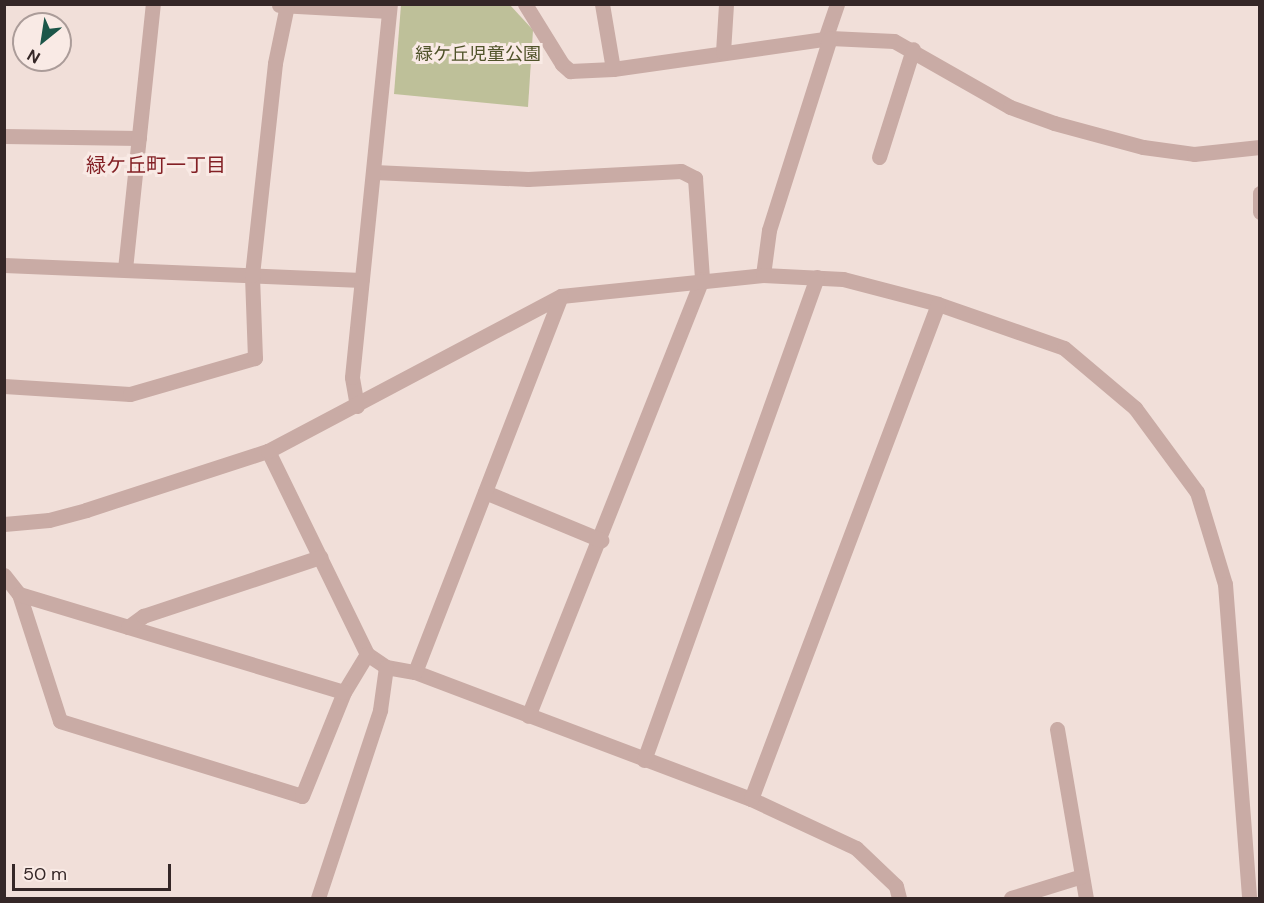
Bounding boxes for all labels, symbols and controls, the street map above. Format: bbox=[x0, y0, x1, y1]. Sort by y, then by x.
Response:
north arrow bbox=[12, 12, 72, 72]
park label: 緑ケ丘児童公園 bbox=[415, 43, 541, 65]
text: N bbox=[23, 44, 44, 68]
district label: 緑ケ丘町一丁目 bbox=[86, 153, 226, 177]
scale bar bbox=[15, 852, 174, 890]
text: 50 m bbox=[23, 862, 67, 886]

